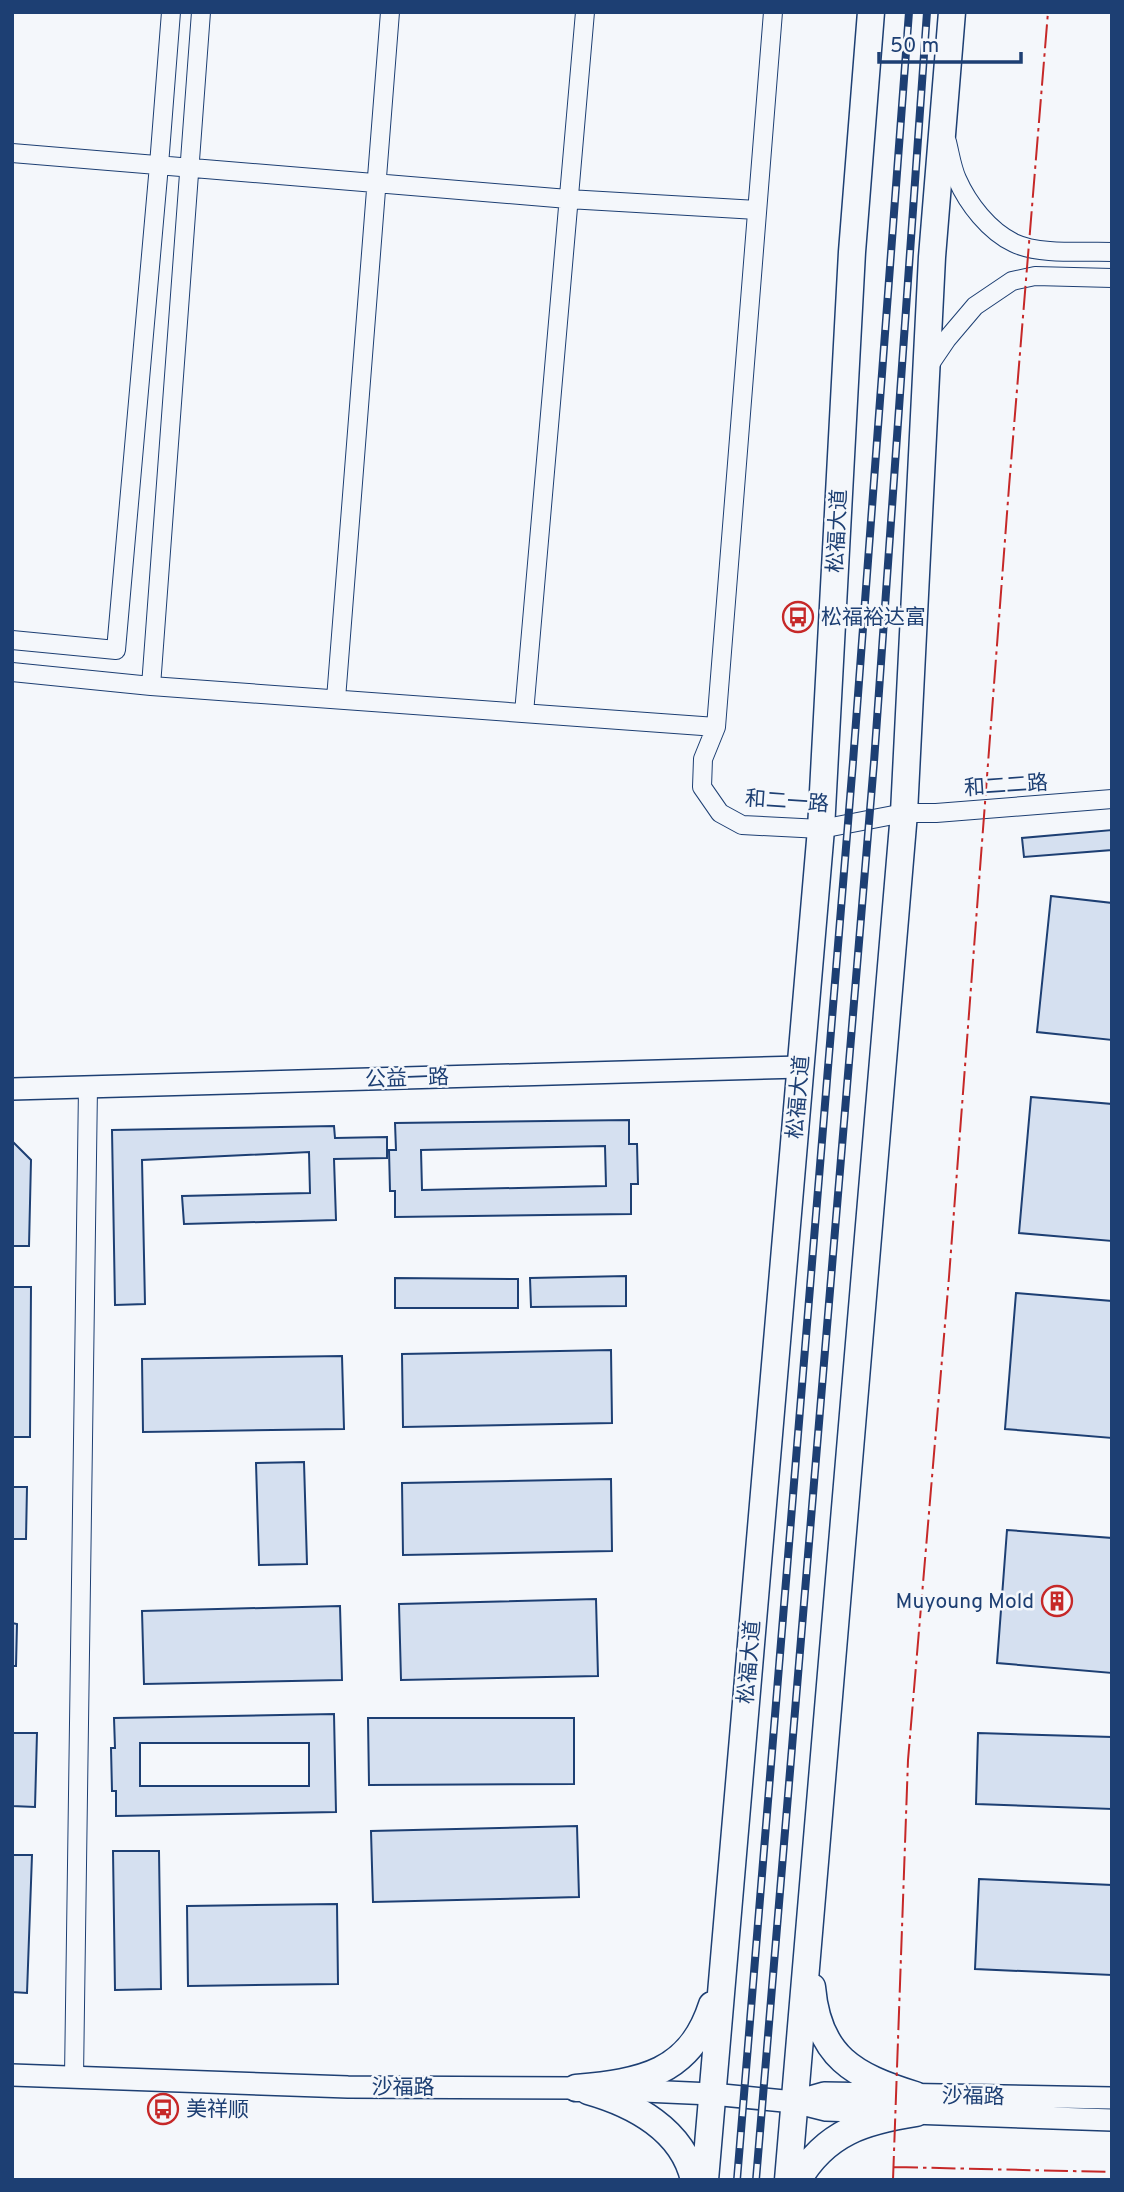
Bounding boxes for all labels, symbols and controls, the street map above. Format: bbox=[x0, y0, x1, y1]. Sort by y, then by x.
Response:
scale bar bbox=[879, 21, 1021, 65]
text: 50 m bbox=[890, 33, 939, 60]
street label: 松福大道 bbox=[823, 488, 854, 574]
bus stop icon: 松福裕达富 bbox=[781, 600, 815, 634]
place label: 松福裕达富 bbox=[821, 605, 926, 632]
street label: 和二二路 bbox=[963, 770, 1049, 803]
street label: 和二一路 bbox=[744, 786, 830, 819]
street label: 松福大道 bbox=[782, 1054, 817, 1140]
street label: 公益一路 bbox=[365, 1065, 449, 1094]
building icon: Muyoung Mold bbox=[1040, 1584, 1074, 1618]
place label: Muyoung Mold bbox=[896, 1589, 1034, 1616]
street label: 松福大道 bbox=[733, 1619, 768, 1705]
street label: 沙福路 bbox=[372, 2075, 435, 2102]
street label: 沙福路 bbox=[941, 2083, 1005, 2112]
bus stop icon: 美祥顺 bbox=[146, 2092, 180, 2126]
place label: 美祥顺 bbox=[186, 2097, 249, 2124]

